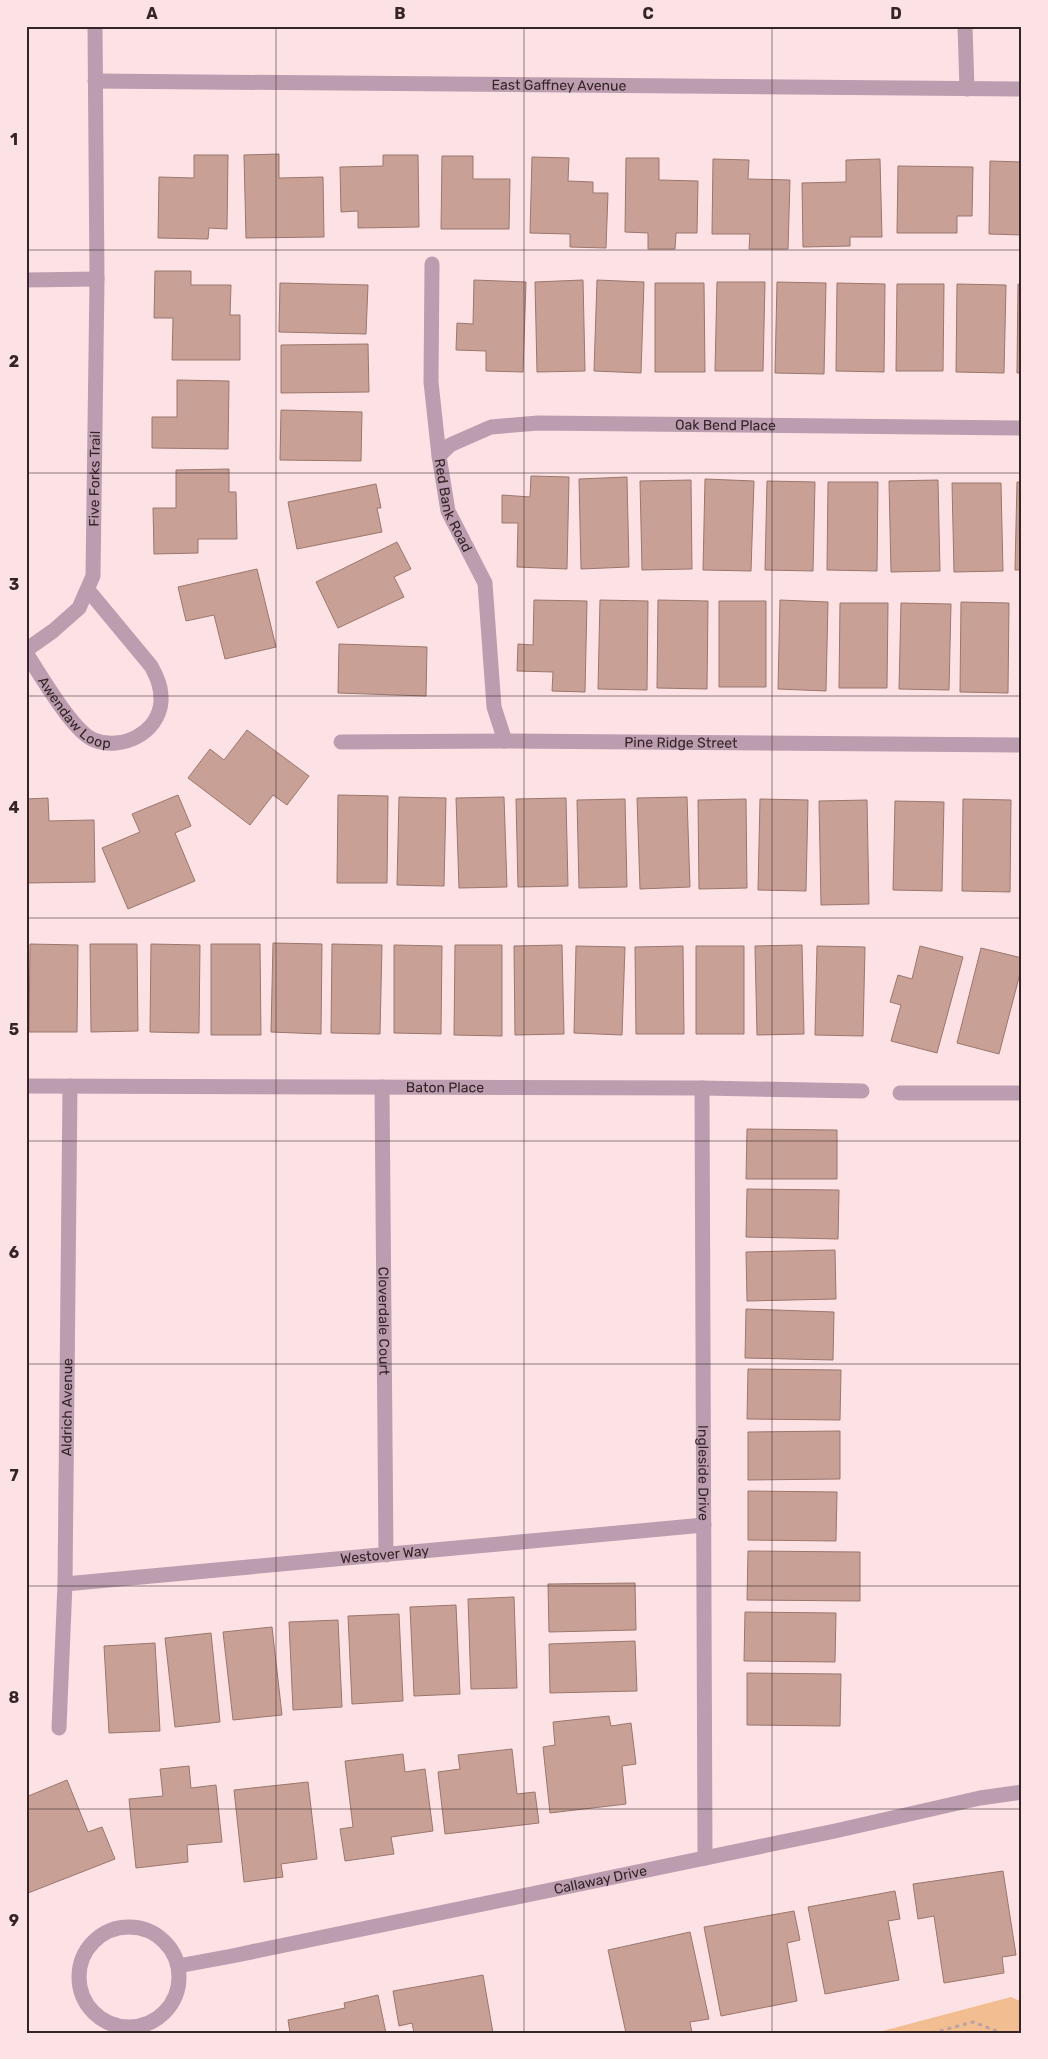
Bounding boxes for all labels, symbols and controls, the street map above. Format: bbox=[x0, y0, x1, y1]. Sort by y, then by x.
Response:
text: A bbox=[146, 4, 158, 23]
text: B bbox=[394, 4, 406, 23]
text: C bbox=[642, 4, 654, 23]
text: D bbox=[890, 4, 902, 23]
street label: East Gaffney Avenue bbox=[492, 76, 627, 94]
text: 1 bbox=[10, 130, 18, 149]
text: 2 bbox=[9, 352, 19, 371]
street label: Oak Bend Place bbox=[675, 416, 776, 434]
street label: Five Forks Trail bbox=[85, 431, 103, 527]
street label: Red Bank Road bbox=[431, 457, 476, 555]
text: 3 bbox=[9, 575, 19, 594]
street label: Awendaw Loop bbox=[35, 673, 112, 752]
street label: Pine Ridge Street bbox=[624, 733, 738, 751]
text: 4 bbox=[9, 798, 20, 817]
text: 5 bbox=[9, 1020, 19, 1039]
street label: Baton Place bbox=[406, 1079, 484, 1096]
text: 6 bbox=[9, 1243, 19, 1262]
street label: Cloverdale Court bbox=[375, 1267, 393, 1376]
street label: Aldrich Avenue bbox=[58, 1358, 76, 1456]
street label: Ingleside Drive bbox=[695, 1425, 712, 1521]
text: 7 bbox=[9, 1466, 19, 1485]
street label: Westover Way bbox=[340, 1542, 430, 1567]
text: 8 bbox=[9, 1688, 20, 1707]
street label: Callaway Drive bbox=[552, 1862, 648, 1898]
text: 9 bbox=[9, 1911, 19, 1930]

